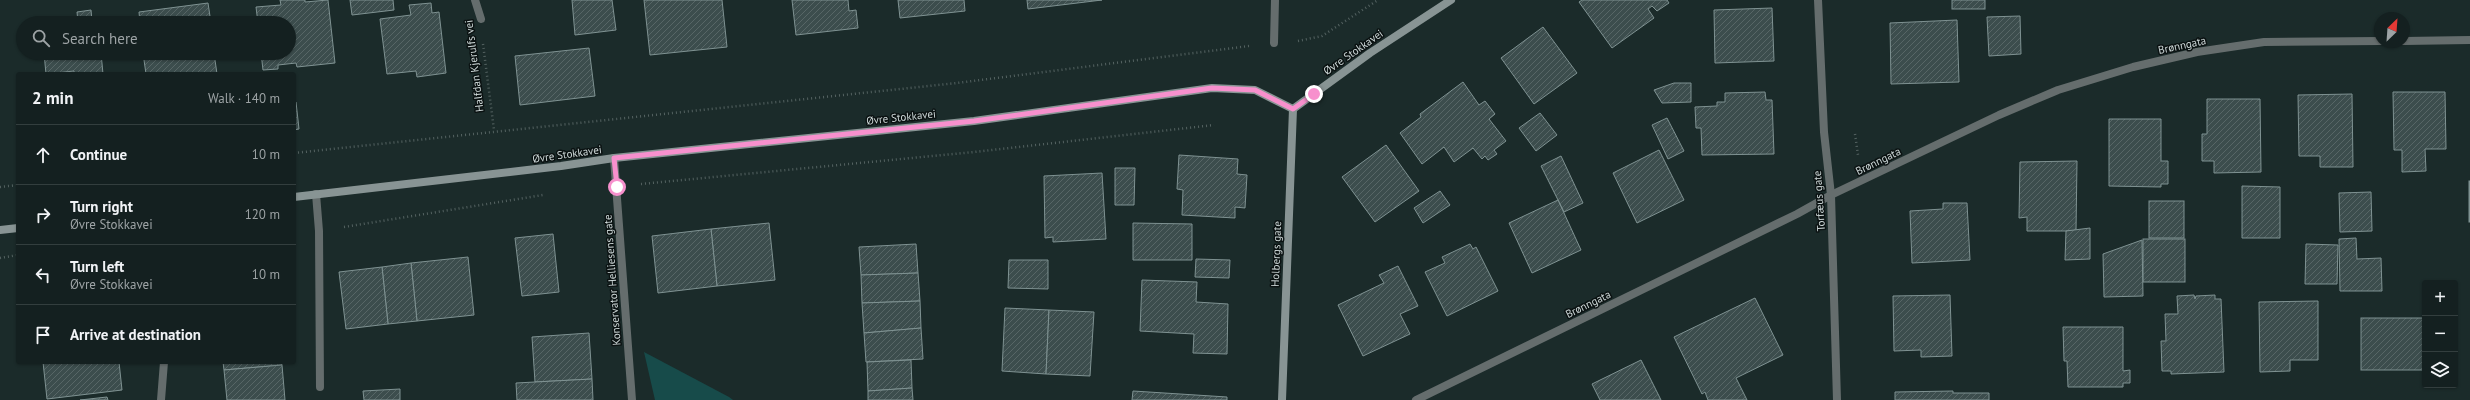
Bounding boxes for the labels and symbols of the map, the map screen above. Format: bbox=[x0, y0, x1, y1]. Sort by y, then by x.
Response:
north arrow bbox=[2374, 12, 2410, 48]
street label: Halfdan Kjerulfs vei bbox=[461, 19, 487, 113]
street label: Øvre Stokkavei bbox=[1320, 26, 1386, 78]
street label: Brønngata bbox=[2157, 33, 2207, 57]
route end bbox=[1305, 85, 1323, 103]
street label: Øvre Stokkavei bbox=[865, 106, 937, 128]
street label: Øvre Stokkavei bbox=[531, 142, 603, 166]
street label: Brønngata bbox=[1853, 144, 1903, 178]
street label: Torfæus gate bbox=[1810, 170, 1828, 232]
route start bbox=[608, 178, 626, 196]
street label: Konservator Helliesens gate bbox=[600, 214, 624, 346]
street label: Holbergs gate bbox=[1268, 220, 1284, 287]
street label: Brønngata bbox=[1563, 287, 1613, 321]

